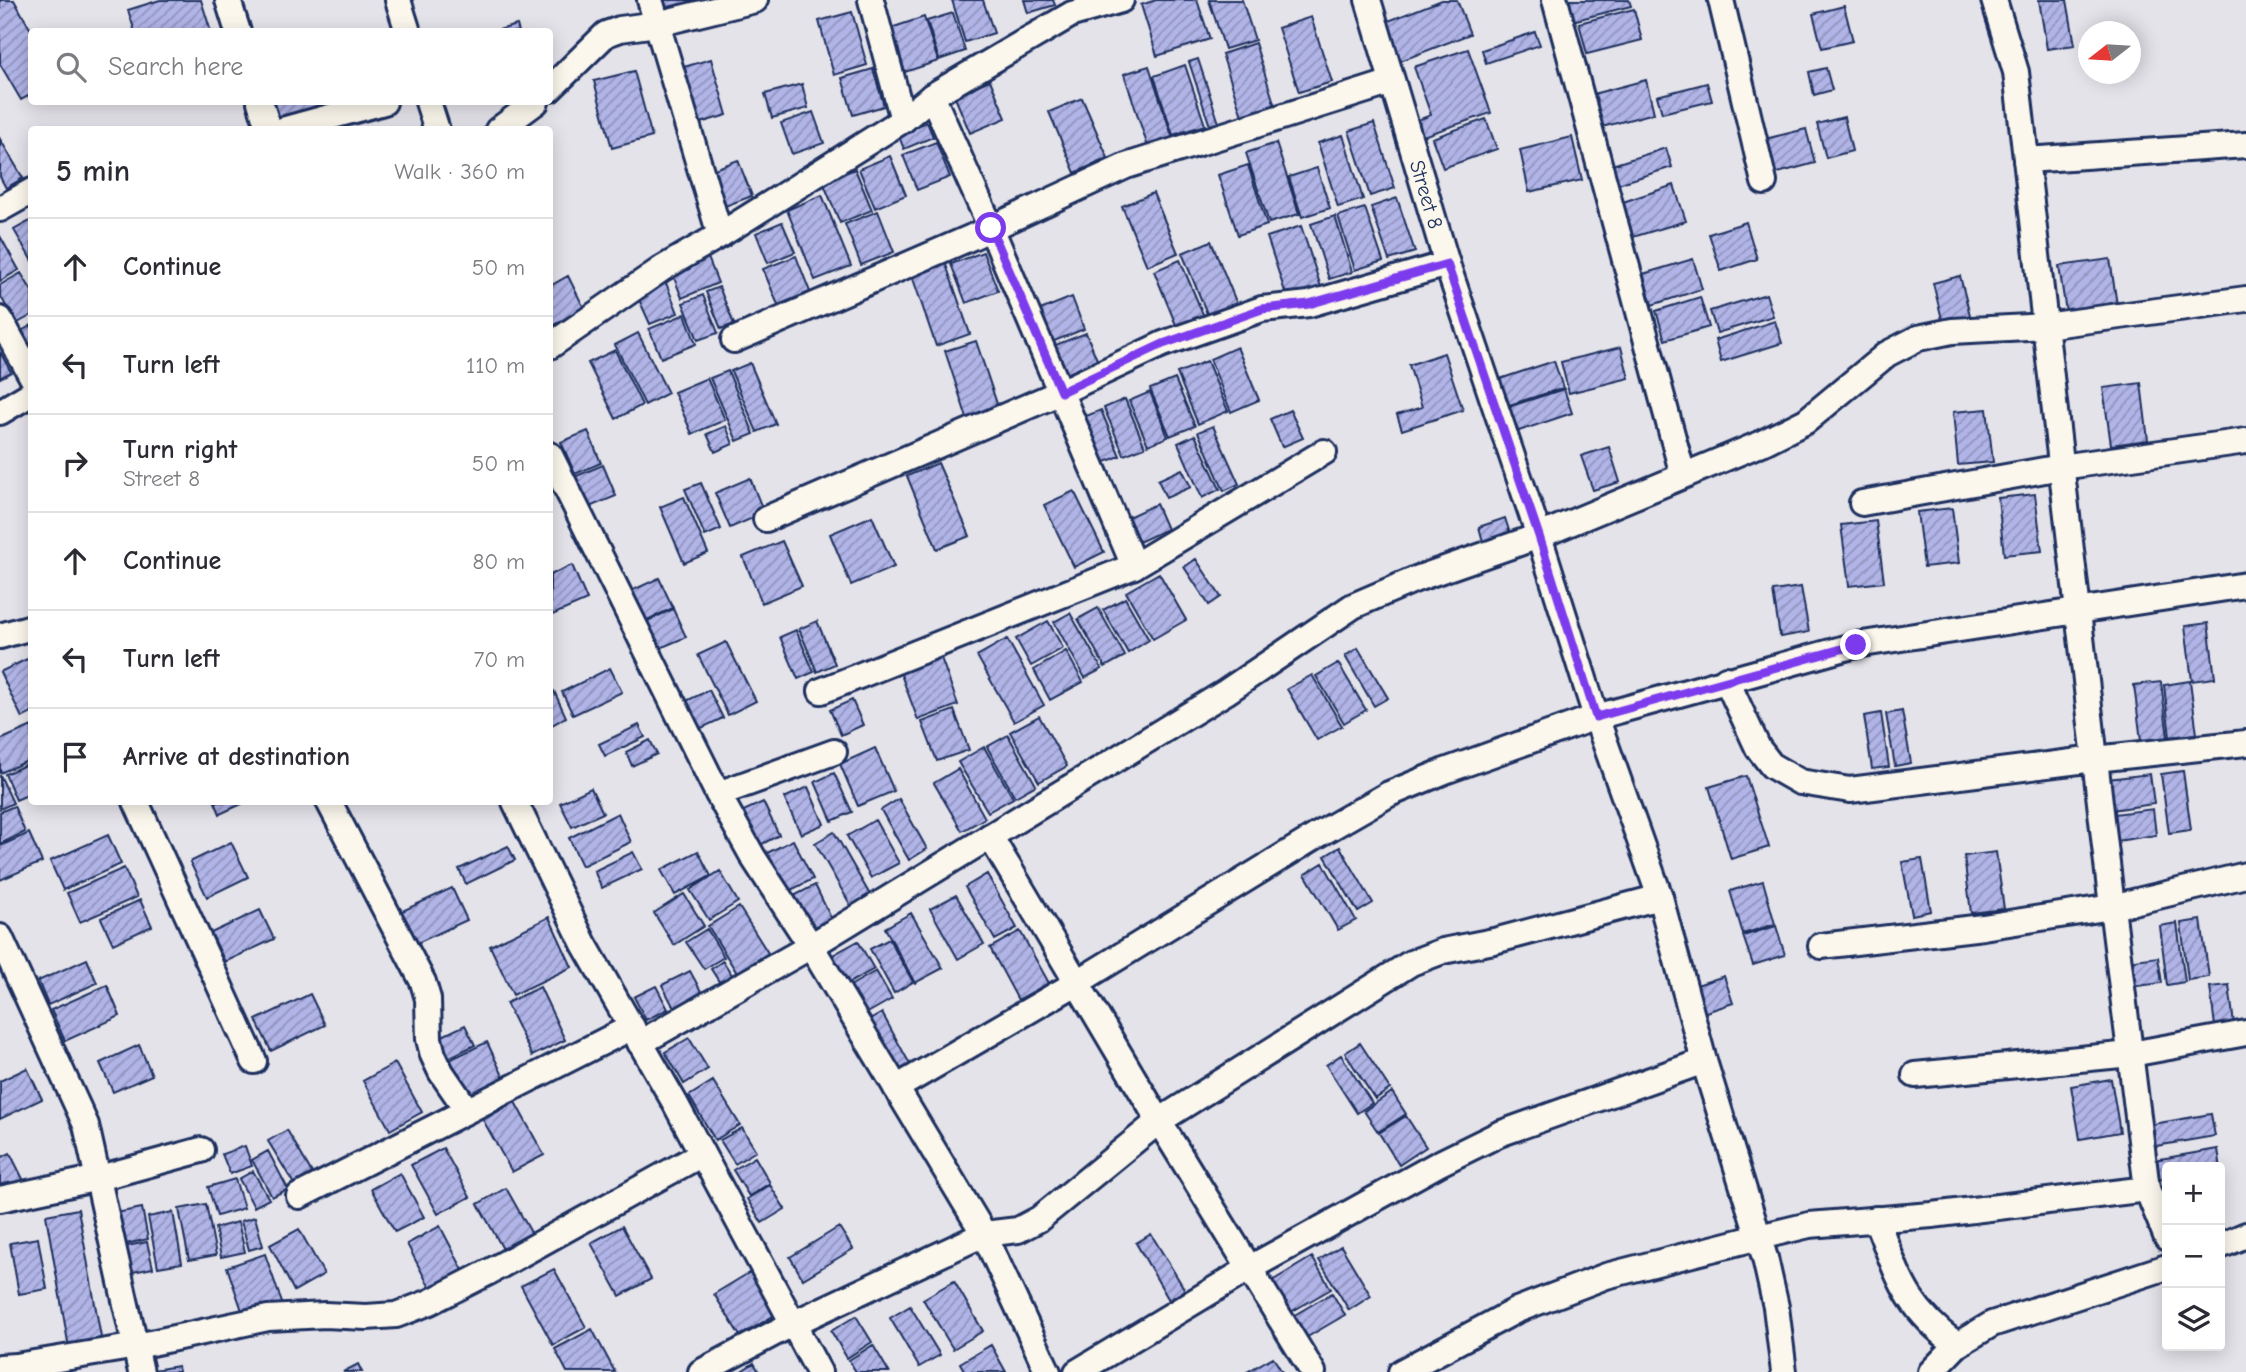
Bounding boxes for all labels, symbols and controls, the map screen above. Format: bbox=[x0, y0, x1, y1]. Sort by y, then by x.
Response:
north arrow bbox=[2078, 21, 2141, 84]
search box bbox=[28, 28, 553, 105]
icon: search bbox=[52, 48, 90, 86]
text: Search here bbox=[108, 52, 243, 82]
text: 5 min bbox=[56, 154, 130, 189]
street label: Street 8 bbox=[1405, 157, 1448, 232]
text: Walk · 360 m bbox=[394, 158, 525, 185]
route start bbox=[975, 212, 1006, 243]
icon: ahead bbox=[56, 248, 94, 286]
text: Continue bbox=[123, 252, 221, 282]
text: 50 m bbox=[472, 254, 525, 281]
icon: left bbox=[56, 346, 94, 384]
text: Turn left bbox=[123, 350, 220, 380]
text: 110 m bbox=[466, 352, 525, 379]
text: Turn right bbox=[123, 435, 237, 465]
icon: right bbox=[56, 444, 94, 482]
text: 50 m bbox=[472, 450, 525, 477]
text: Street 8 bbox=[123, 465, 200, 492]
icon: ahead bbox=[56, 542, 94, 580]
text: Continue bbox=[123, 546, 221, 576]
text: 80 m bbox=[472, 548, 525, 575]
route end bbox=[1840, 629, 1871, 660]
icon: left bbox=[56, 640, 94, 678]
text: Turn left bbox=[123, 644, 220, 674]
text: 70 m bbox=[473, 646, 525, 673]
icon: arrive bbox=[56, 738, 94, 776]
text: Arrive at destination bbox=[123, 742, 350, 772]
map controls bbox=[2162, 1162, 2225, 1351]
button: + bbox=[2162, 1162, 2225, 1225]
button: − bbox=[2162, 1225, 2225, 1288]
button: layers bbox=[2162, 1288, 2225, 1351]

